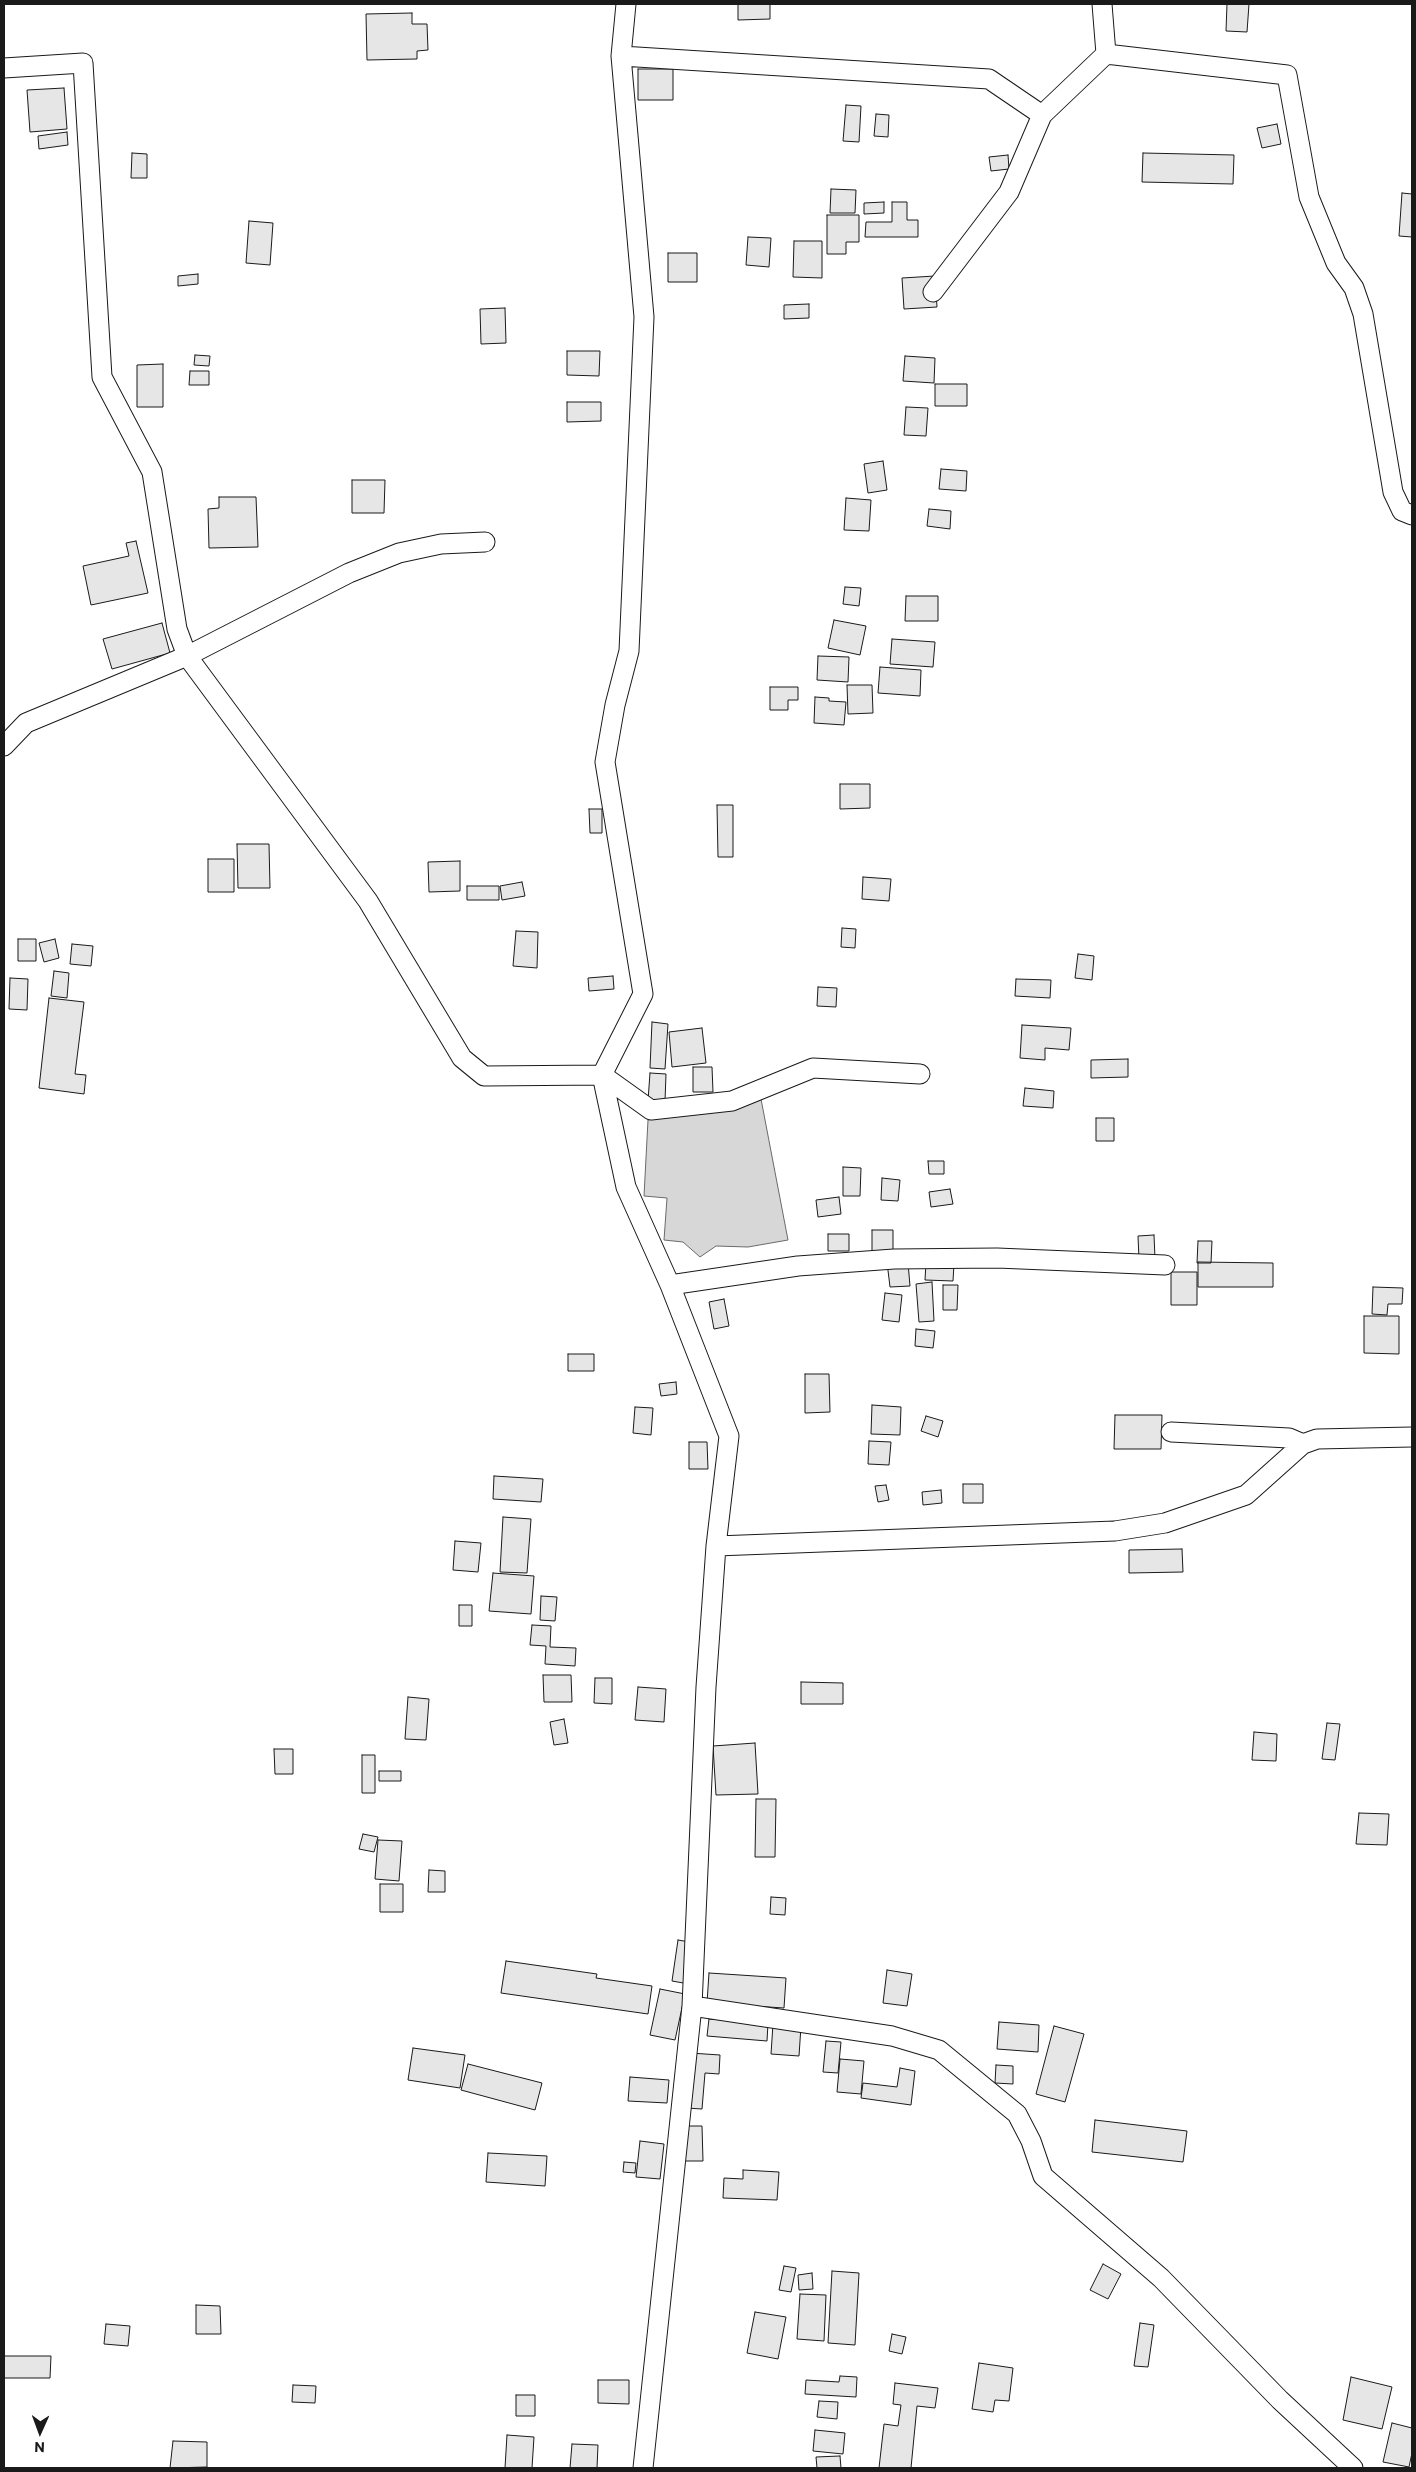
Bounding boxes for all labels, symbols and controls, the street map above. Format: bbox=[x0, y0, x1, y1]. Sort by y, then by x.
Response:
north arrow bbox=[15, 2407, 65, 2457]
text: N bbox=[34, 2439, 45, 2456]

